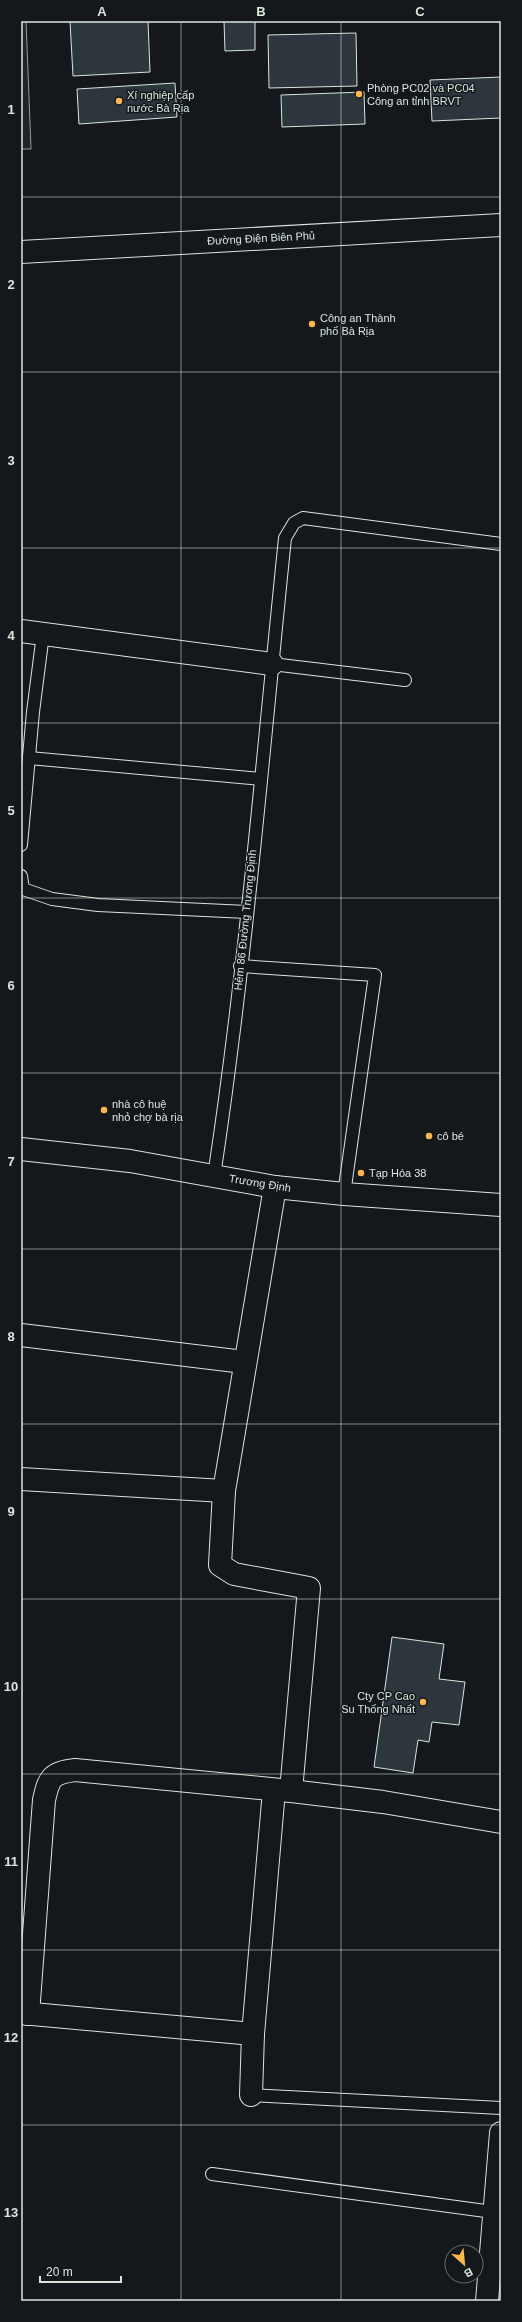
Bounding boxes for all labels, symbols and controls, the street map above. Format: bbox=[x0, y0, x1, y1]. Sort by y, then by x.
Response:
text: A bbox=[97, 4, 107, 19]
text: B bbox=[256, 4, 266, 19]
text: C bbox=[415, 4, 425, 19]
place label: Phòng PC02 và PC04 Công an tỉnh BRVT bbox=[367, 82, 475, 107]
place label: Xí nghiệp cấp nước Bà Rịa bbox=[127, 89, 194, 114]
marker: Phòng PC02 và PC04 Công an tỉnh BRVT bbox=[354, 89, 364, 99]
marker: Xí nghiệp cấp nước Bà Rịa bbox=[114, 96, 124, 106]
text: 1 bbox=[7, 102, 15, 117]
street label: Đường Điện Biên Phủ bbox=[207, 229, 315, 247]
text: 2 bbox=[7, 277, 15, 292]
place label: Công an Thành phố Bà Rịa bbox=[320, 312, 396, 337]
marker: Công an Thành phố Bà Rịa bbox=[307, 319, 317, 329]
text: 3 bbox=[7, 453, 15, 468]
text: 4 bbox=[7, 628, 15, 643]
text: 5 bbox=[7, 803, 15, 818]
street label: Hẻm 86 Đường Trương Định bbox=[232, 849, 258, 991]
text: 6 bbox=[7, 978, 15, 993]
place label: nhà cô huệ nhỏ chợ bà rịa bbox=[112, 1098, 184, 1123]
marker: nhà cô huệ nhỏ chợ bà rịa bbox=[99, 1105, 109, 1115]
place label: cô bé bbox=[437, 1130, 464, 1142]
marker: cô bé bbox=[424, 1131, 434, 1141]
text: 7 bbox=[7, 1154, 15, 1169]
place label: Tạp Hóa 38 bbox=[369, 1167, 426, 1179]
marker: Tạp Hóa 38 bbox=[356, 1168, 366, 1178]
street label: Trương Định bbox=[228, 1172, 292, 1194]
text: 8 bbox=[7, 1329, 15, 1344]
text: 9 bbox=[7, 1504, 15, 1519]
text: 10 bbox=[4, 1679, 18, 1694]
place label: Cty CP Cao Su Thống Nhất bbox=[341, 1690, 415, 1715]
marker: Cty CP Cao Su Thống Nhất bbox=[418, 1697, 428, 1707]
text: 11 bbox=[4, 1854, 18, 1869]
text: 12 bbox=[4, 2030, 18, 2045]
text: 13 bbox=[4, 2205, 18, 2220]
north arrow bbox=[444, 2244, 484, 2284]
scale bar bbox=[40, 2258, 121, 2284]
text: 20 m bbox=[46, 2265, 73, 2279]
text: B bbox=[462, 2266, 475, 2280]

